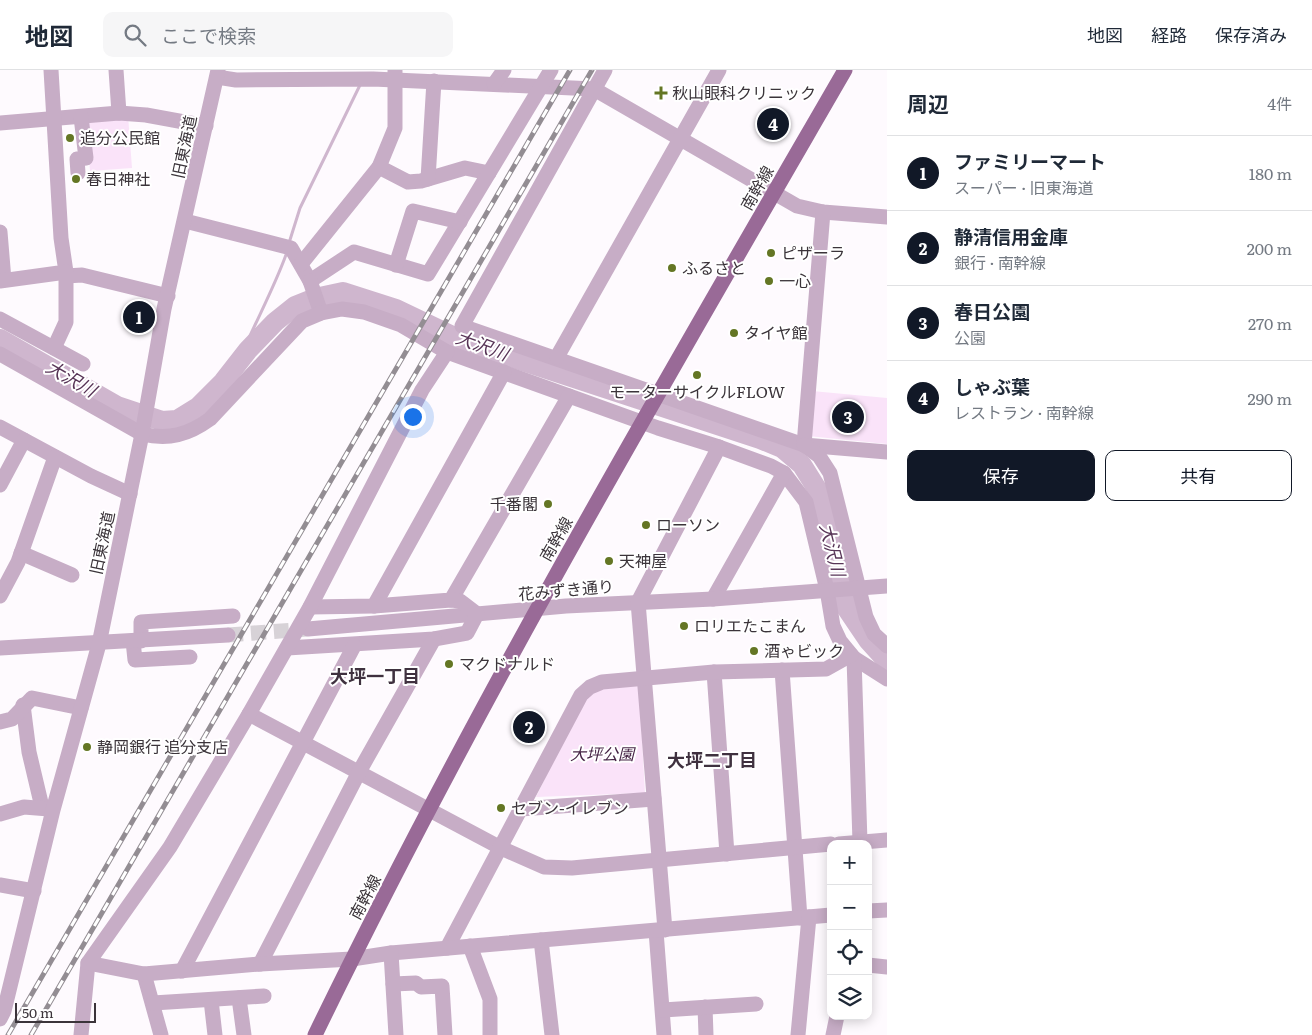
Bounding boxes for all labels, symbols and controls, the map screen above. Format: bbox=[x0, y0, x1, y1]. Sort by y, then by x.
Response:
search box bbox=[103, 12, 453, 57]
text: 地図 bbox=[25, 17, 73, 52]
icon: search bbox=[121, 21, 149, 49]
text: ここで検索 bbox=[161, 21, 256, 49]
text: 地図 bbox=[1087, 21, 1123, 48]
text: 経路 bbox=[1151, 21, 1187, 48]
text: 保存済み bbox=[1215, 21, 1287, 48]
place label: 秋山眼科クリニック bbox=[672, 80, 816, 104]
marker: 秋山眼科クリニック bbox=[654, 86, 668, 100]
text: 周辺 bbox=[907, 87, 949, 118]
text: 4件 bbox=[1267, 91, 1292, 115]
pin: 4 bbox=[757, 105, 789, 143]
street label: 旧東海道 bbox=[165, 113, 201, 181]
place label: 追分公民館 bbox=[80, 125, 160, 149]
marker: 追分公民館 bbox=[64, 132, 76, 144]
text: ファミリーマート bbox=[954, 147, 1106, 175]
street label: 南幹線 bbox=[734, 161, 779, 214]
text: 1 bbox=[920, 161, 926, 185]
text: 180 m bbox=[1249, 161, 1292, 185]
place label: 春日神社 bbox=[86, 166, 150, 190]
marker: 春日神社 bbox=[70, 173, 82, 185]
text: スーパー · 旧東海道 bbox=[954, 175, 1094, 199]
text: 静清信用金庫 bbox=[954, 222, 1068, 250]
text: 2 bbox=[919, 236, 927, 260]
text: 200 m bbox=[1247, 236, 1292, 260]
place label: ピザーラ bbox=[781, 240, 845, 264]
marker: ピザーラ bbox=[765, 247, 777, 259]
text: 銀行 · 南幹線 bbox=[954, 250, 1046, 274]
place label: ふるさと bbox=[682, 255, 746, 279]
marker: ふるさと bbox=[666, 262, 678, 274]
place label: 一心 bbox=[779, 268, 811, 292]
marker: 一心 bbox=[763, 275, 775, 287]
text: 春日公園 bbox=[954, 297, 1030, 325]
pin: 1 bbox=[123, 298, 155, 336]
text: 3 bbox=[919, 311, 927, 335]
text: 270 m bbox=[1248, 311, 1292, 335]
place label: タイヤ館 bbox=[744, 320, 808, 344]
water label: 大沢川 bbox=[453, 323, 514, 367]
text: 公園 bbox=[954, 325, 986, 349]
marker: タイヤ館 bbox=[728, 327, 740, 339]
water label: 大沢川 bbox=[42, 353, 104, 404]
marker: モーターサイクルFLOW bbox=[691, 369, 703, 381]
text: しゃぶ葉 bbox=[954, 372, 1030, 400]
place label: モーターサイクルFLOW bbox=[609, 379, 786, 403]
text: 4 bbox=[918, 386, 928, 410]
text: 290 m bbox=[1248, 386, 1292, 410]
pin: 3 bbox=[832, 398, 864, 436]
text: レストラン · 南幹線 bbox=[954, 400, 1094, 424]
your location bbox=[400, 404, 426, 430]
button: 保存 bbox=[907, 450, 1095, 501]
button: 共有 bbox=[1105, 450, 1292, 501]
place label: 千番閣 bbox=[490, 491, 538, 515]
marker: 千番閣 bbox=[542, 498, 554, 510]
street label: 旧東海道 bbox=[83, 509, 119, 577]
street label: 南幹線 bbox=[533, 512, 578, 565]
place label: ローソン bbox=[656, 512, 720, 536]
marker: ローソン bbox=[640, 519, 652, 531]
water label: 大沢川 bbox=[814, 520, 854, 581]
place label: 天神屋 bbox=[619, 548, 667, 572]
marker: 天神屋 bbox=[603, 555, 615, 567]
street label: 花みずき通り bbox=[517, 573, 615, 605]
place label: ロリエたこまん bbox=[694, 613, 806, 637]
marker: ロリエたこまん bbox=[678, 620, 690, 632]
place label: 酒ゃビック bbox=[764, 638, 844, 662]
marker: 酒ゃビック bbox=[748, 645, 760, 657]
place label: マクドナルド bbox=[459, 651, 555, 675]
marker: マクドナルド bbox=[443, 658, 455, 670]
district label: 大坪一丁目 bbox=[330, 662, 420, 689]
pin: 2 bbox=[513, 708, 545, 746]
place label: 静岡銀行 追分支店 bbox=[97, 734, 228, 758]
marker: 静岡銀行 追分支店 bbox=[81, 741, 93, 753]
park label: 大坪公園 bbox=[570, 741, 636, 765]
district label: 大坪二丁目 bbox=[667, 746, 757, 773]
place label: セブン-イレブン bbox=[511, 795, 629, 819]
marker: セブン-イレブン bbox=[495, 802, 507, 814]
map controls bbox=[827, 840, 872, 1020]
button: + bbox=[827, 840, 872, 885]
street label: 南幹線 bbox=[342, 870, 386, 923]
button: − bbox=[827, 885, 872, 930]
button: locate bbox=[827, 930, 872, 975]
button: layers bbox=[827, 975, 872, 1020]
scale bar bbox=[15, 1000, 96, 1023]
text: 50 m bbox=[22, 1002, 54, 1022]

